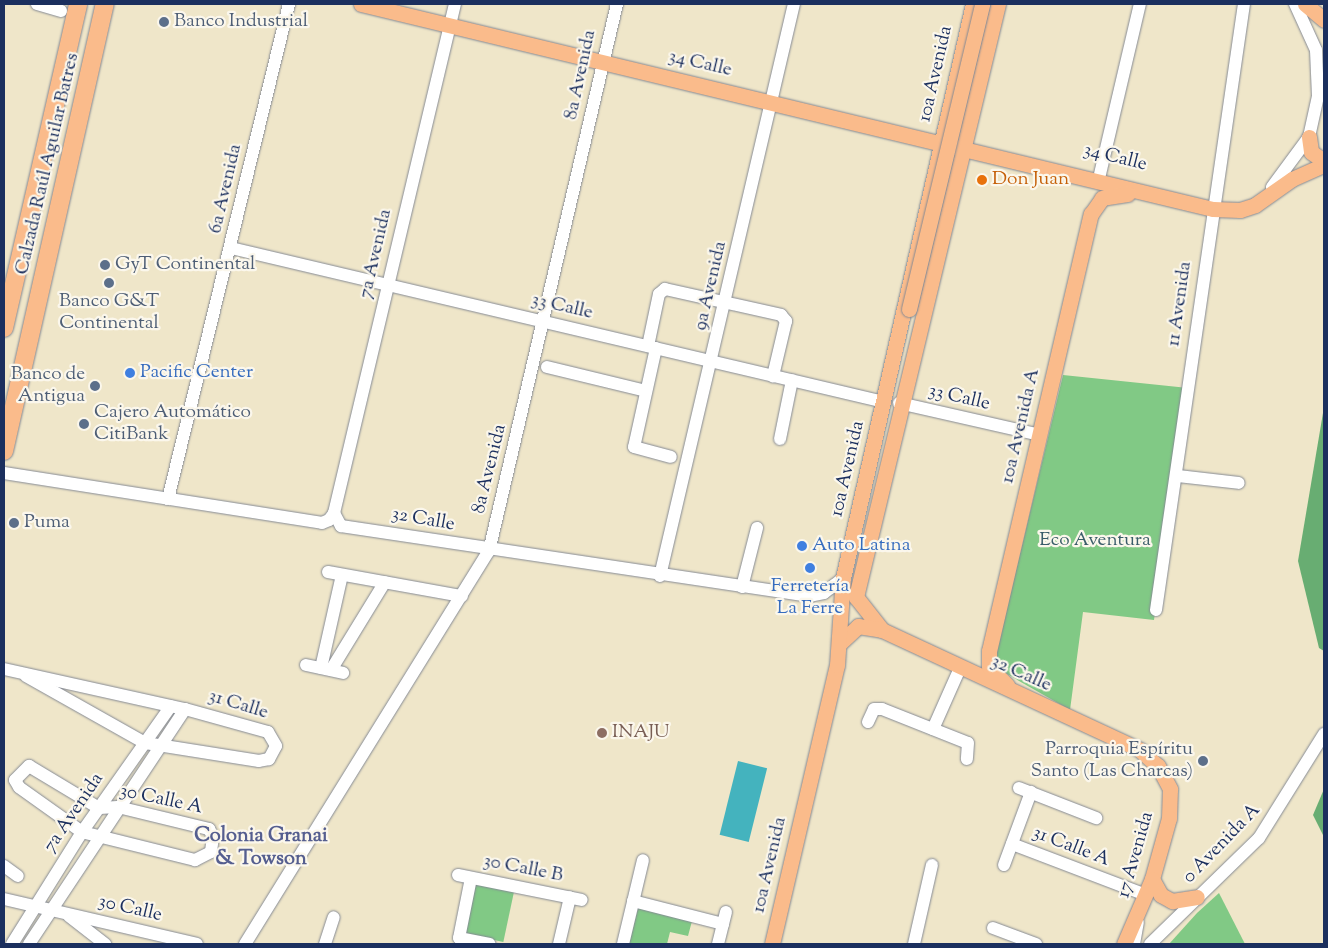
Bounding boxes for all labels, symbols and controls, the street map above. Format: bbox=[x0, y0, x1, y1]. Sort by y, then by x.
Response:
place label: Banco Industrial bbox=[174, 11, 308, 33]
marker: Banco Industrial bbox=[158, 16, 170, 28]
street label: 10a Avenida bbox=[914, 24, 958, 124]
street label: 8a Avenida bbox=[560, 28, 602, 122]
street label: 34 Calle bbox=[666, 46, 734, 82]
street label: Calzada Raúl Aguilar Batres bbox=[11, 51, 85, 277]
street label: 34 Calle bbox=[1081, 139, 1149, 177]
street label: 6a Avenida bbox=[205, 142, 247, 236]
place label: Don Juan bbox=[992, 169, 1069, 191]
marker: Don Juan bbox=[976, 174, 988, 186]
street label: 7a Avenida bbox=[355, 207, 397, 301]
street label: 9a Avenida bbox=[690, 239, 732, 333]
place label: GyT Continental bbox=[115, 254, 255, 276]
marker: GyT Continental bbox=[99, 259, 111, 271]
street label: 11 Avenida bbox=[1163, 260, 1197, 348]
marker: Banco G&T Continental bbox=[103, 277, 115, 289]
street label: 33 Calle bbox=[529, 289, 595, 325]
place label: Banco G&T Continental bbox=[59, 291, 159, 335]
place label: Pacific Center bbox=[140, 362, 253, 384]
place label: Banco de Antigua bbox=[11, 364, 85, 408]
street label: 10a Avenida A bbox=[997, 366, 1045, 486]
marker: Pacific Center bbox=[124, 367, 136, 379]
marker: Banco de Antigua bbox=[89, 380, 101, 392]
street label: 33 Calle bbox=[926, 380, 992, 416]
place label: Cajero Automático CitiBank bbox=[94, 402, 251, 446]
marker: Cajero Automático CitiBank bbox=[78, 418, 90, 430]
street label: 10a Avenida bbox=[826, 419, 870, 519]
street label: 8a Avenida bbox=[468, 422, 512, 516]
street label: 32 Calle bbox=[390, 503, 456, 537]
place label: Puma bbox=[24, 512, 70, 534]
marker: Puma bbox=[8, 517, 20, 529]
park label: Eco Aventura bbox=[1039, 530, 1151, 552]
place label: Auto Latina bbox=[812, 535, 911, 557]
marker: Auto Latina bbox=[796, 540, 808, 552]
marker: Ferretería La Ferre bbox=[804, 562, 816, 574]
place label: Ferretería La Ferre bbox=[771, 576, 849, 620]
street label: 32 Calle bbox=[987, 651, 1055, 697]
street label: 31 Calle bbox=[205, 685, 271, 725]
place label: INAJU bbox=[612, 722, 669, 744]
marker: INAJU bbox=[596, 727, 608, 739]
place label: Parroquia Espíritu Santo (Las Charcas) bbox=[1031, 739, 1193, 783]
marker: Parroquia Espíritu Santo (Las Charcas) bbox=[1197, 755, 1209, 767]
street label: 7a Avenida bbox=[39, 769, 109, 857]
street label: 30 Calle A bbox=[117, 780, 205, 820]
street label: 0 Avenida A bbox=[1178, 799, 1266, 889]
street label: 17 Avenida bbox=[1113, 809, 1159, 901]
street label: 10a Avenida bbox=[748, 815, 792, 915]
street label: 31 Calle A bbox=[1029, 822, 1113, 872]
district label: Colonia Granai & Towson bbox=[194, 825, 328, 872]
street label: 30 Calle B bbox=[481, 850, 565, 888]
street label: 30 Calle bbox=[96, 891, 164, 927]

